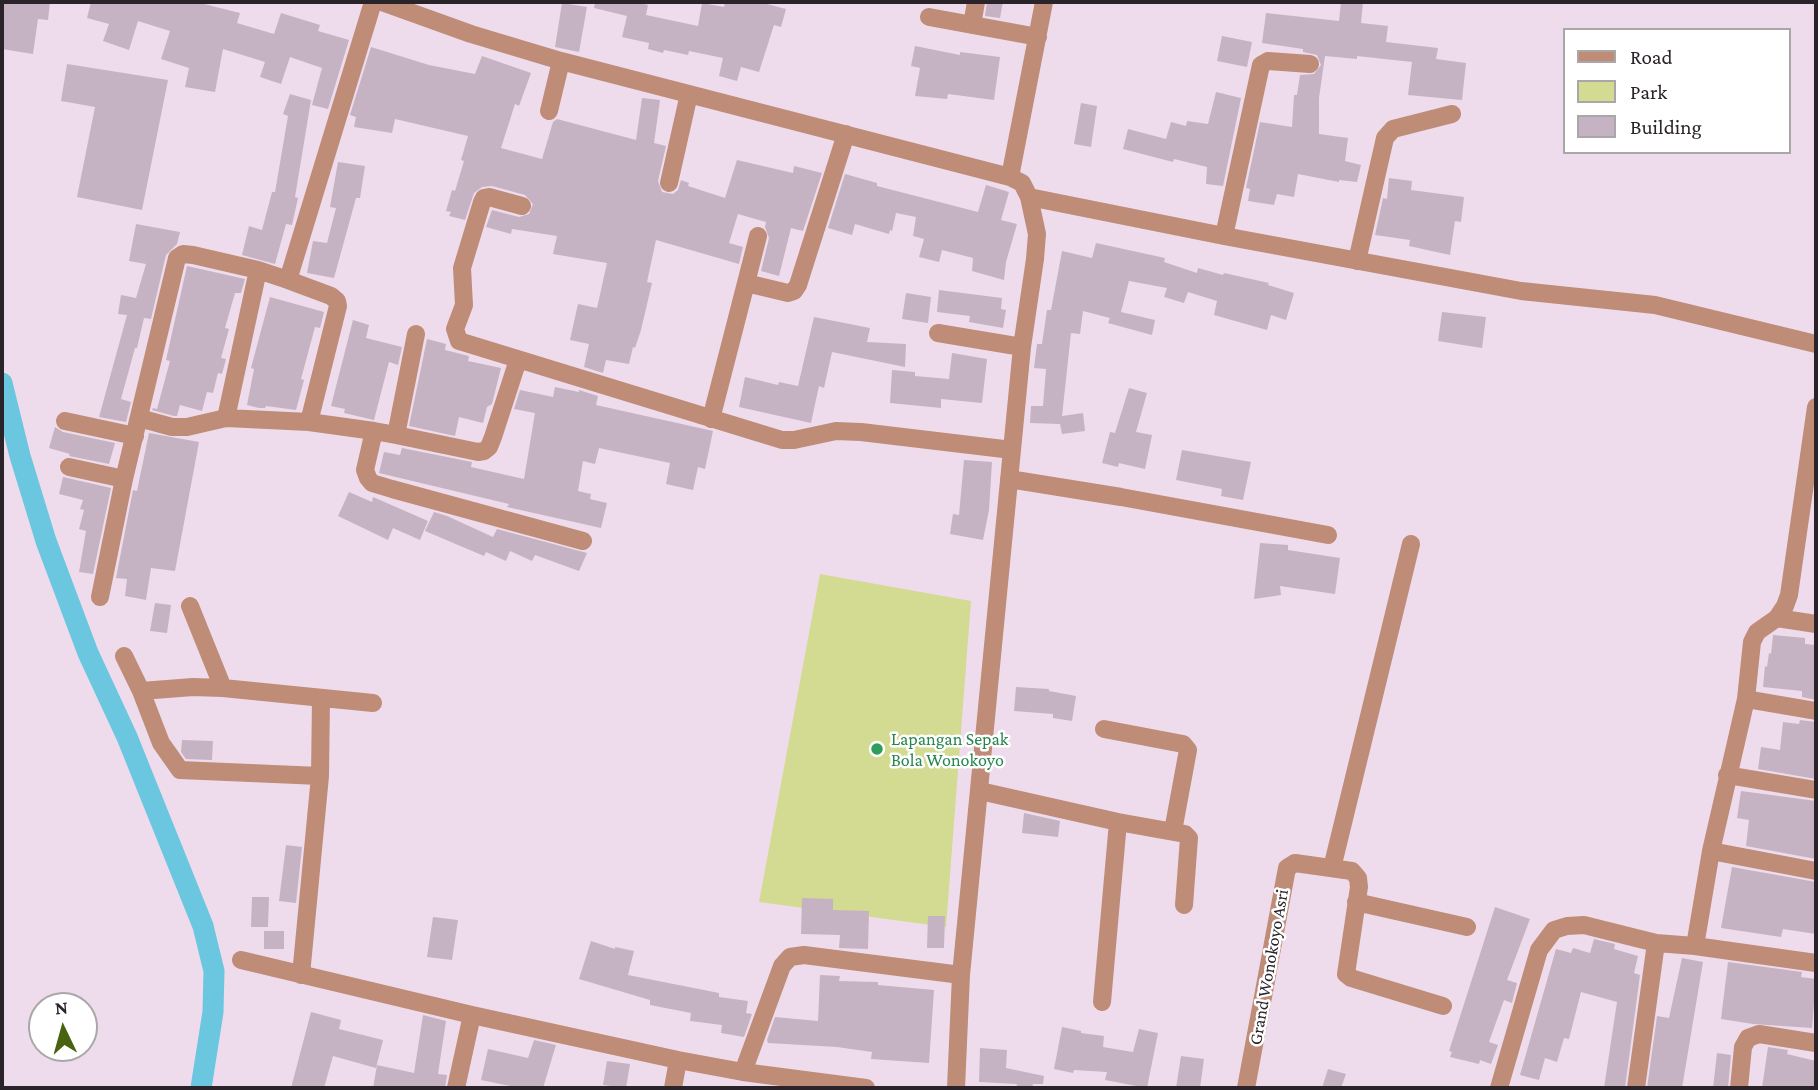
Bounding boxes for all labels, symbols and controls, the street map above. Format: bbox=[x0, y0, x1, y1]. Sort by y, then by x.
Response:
legend bbox=[1562, 28, 1790, 154]
text: Road bbox=[1630, 45, 1673, 69]
text: Park bbox=[1630, 80, 1667, 104]
text: Building bbox=[1630, 115, 1702, 139]
place label: Lapangan Sepak Bola Wonokoyo bbox=[891, 728, 1008, 770]
marker: Lapangan Sepak Bola Wonokoyo bbox=[869, 741, 885, 757]
street label: Grand Wonokoyo Asri bbox=[1245, 887, 1293, 1047]
north arrow bbox=[28, 992, 98, 1062]
text: N bbox=[54, 997, 69, 1019]

